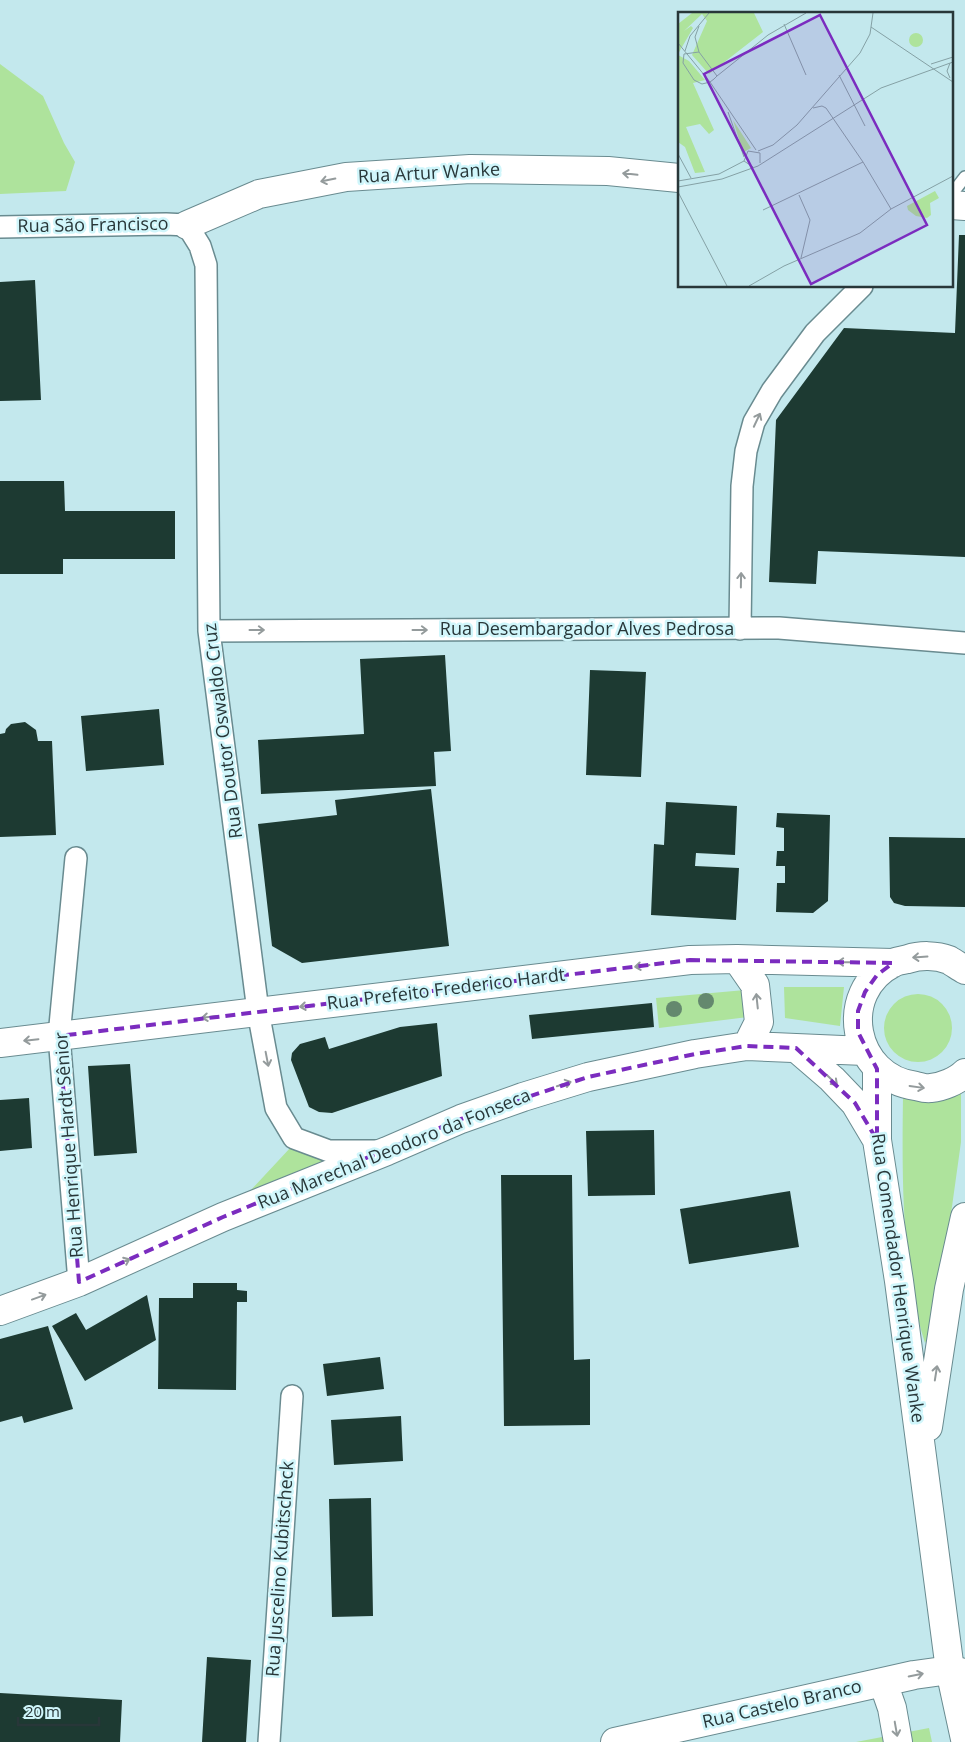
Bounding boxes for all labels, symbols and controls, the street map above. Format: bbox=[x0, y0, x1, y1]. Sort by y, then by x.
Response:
inset map bbox=[678, 12, 952, 288]
street label: Rua Artur Wanke bbox=[357, 156, 501, 188]
one-way arrow bbox=[623, 169, 639, 178]
one-way arrow bbox=[321, 176, 337, 186]
street label: Rua São Francisco bbox=[17, 211, 169, 237]
one-way arrow bbox=[752, 412, 762, 427]
one-way arrow bbox=[736, 572, 745, 588]
street label: Rua Desembargador Alves Pedrosa bbox=[440, 616, 734, 640]
street label: Rua Doutor Oswaldo Cruz bbox=[197, 622, 247, 840]
one-way arrow bbox=[249, 625, 265, 635]
one-way arrow bbox=[412, 625, 428, 635]
one-way arrow bbox=[913, 953, 929, 962]
one-way arrow bbox=[837, 957, 854, 967]
street label: Rua Prefeito Frederico Hardt bbox=[325, 961, 566, 1015]
one-way arrow bbox=[634, 961, 650, 971]
one-way arrow bbox=[752, 993, 761, 1009]
one-way arrow bbox=[299, 1001, 315, 1011]
one-way arrow bbox=[201, 1013, 217, 1023]
street label: Rua Henrique Hardt Sênior bbox=[48, 1031, 88, 1259]
one-way arrow bbox=[23, 1035, 39, 1044]
one-way arrow bbox=[262, 1051, 272, 1067]
one-way arrow bbox=[826, 1074, 838, 1086]
one-way arrow bbox=[555, 1079, 571, 1089]
street label: Rua Marechal Deodoro da Fonseca bbox=[254, 1082, 534, 1214]
one-way arrow bbox=[909, 1082, 925, 1092]
street label: Rua Comendador Henrique Wanke bbox=[867, 1132, 931, 1424]
one-way arrow bbox=[115, 1257, 130, 1267]
one-way arrow bbox=[31, 1292, 47, 1301]
one-way arrow bbox=[932, 1365, 942, 1381]
street label: Rua Juscelino Kubitscheck bbox=[259, 1460, 299, 1678]
one-way arrow bbox=[908, 1669, 924, 1679]
street label: Rua Castelo Branco bbox=[700, 1673, 864, 1733]
scale bar bbox=[18, 1694, 99, 1726]
text: 20 m bbox=[25, 1701, 60, 1721]
one-way arrow bbox=[891, 1720, 901, 1736]

